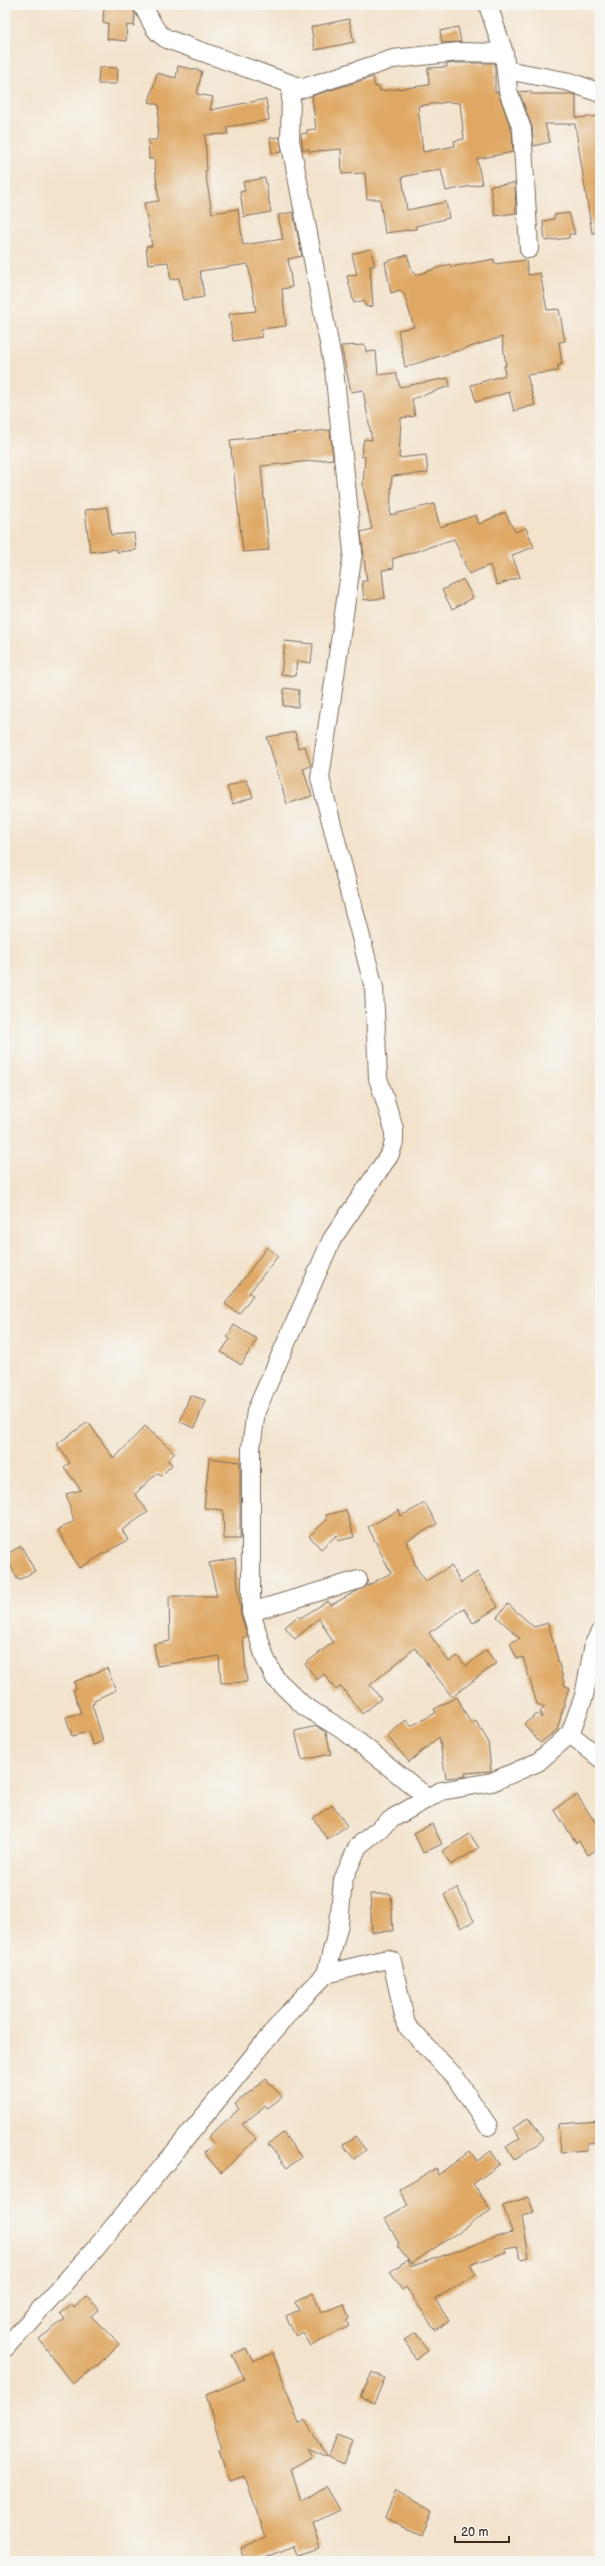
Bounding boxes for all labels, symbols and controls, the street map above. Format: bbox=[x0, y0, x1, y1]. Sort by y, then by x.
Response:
scale bar bbox=[455, 2518, 509, 2544]
text: 20 m bbox=[461, 2525, 488, 2540]

